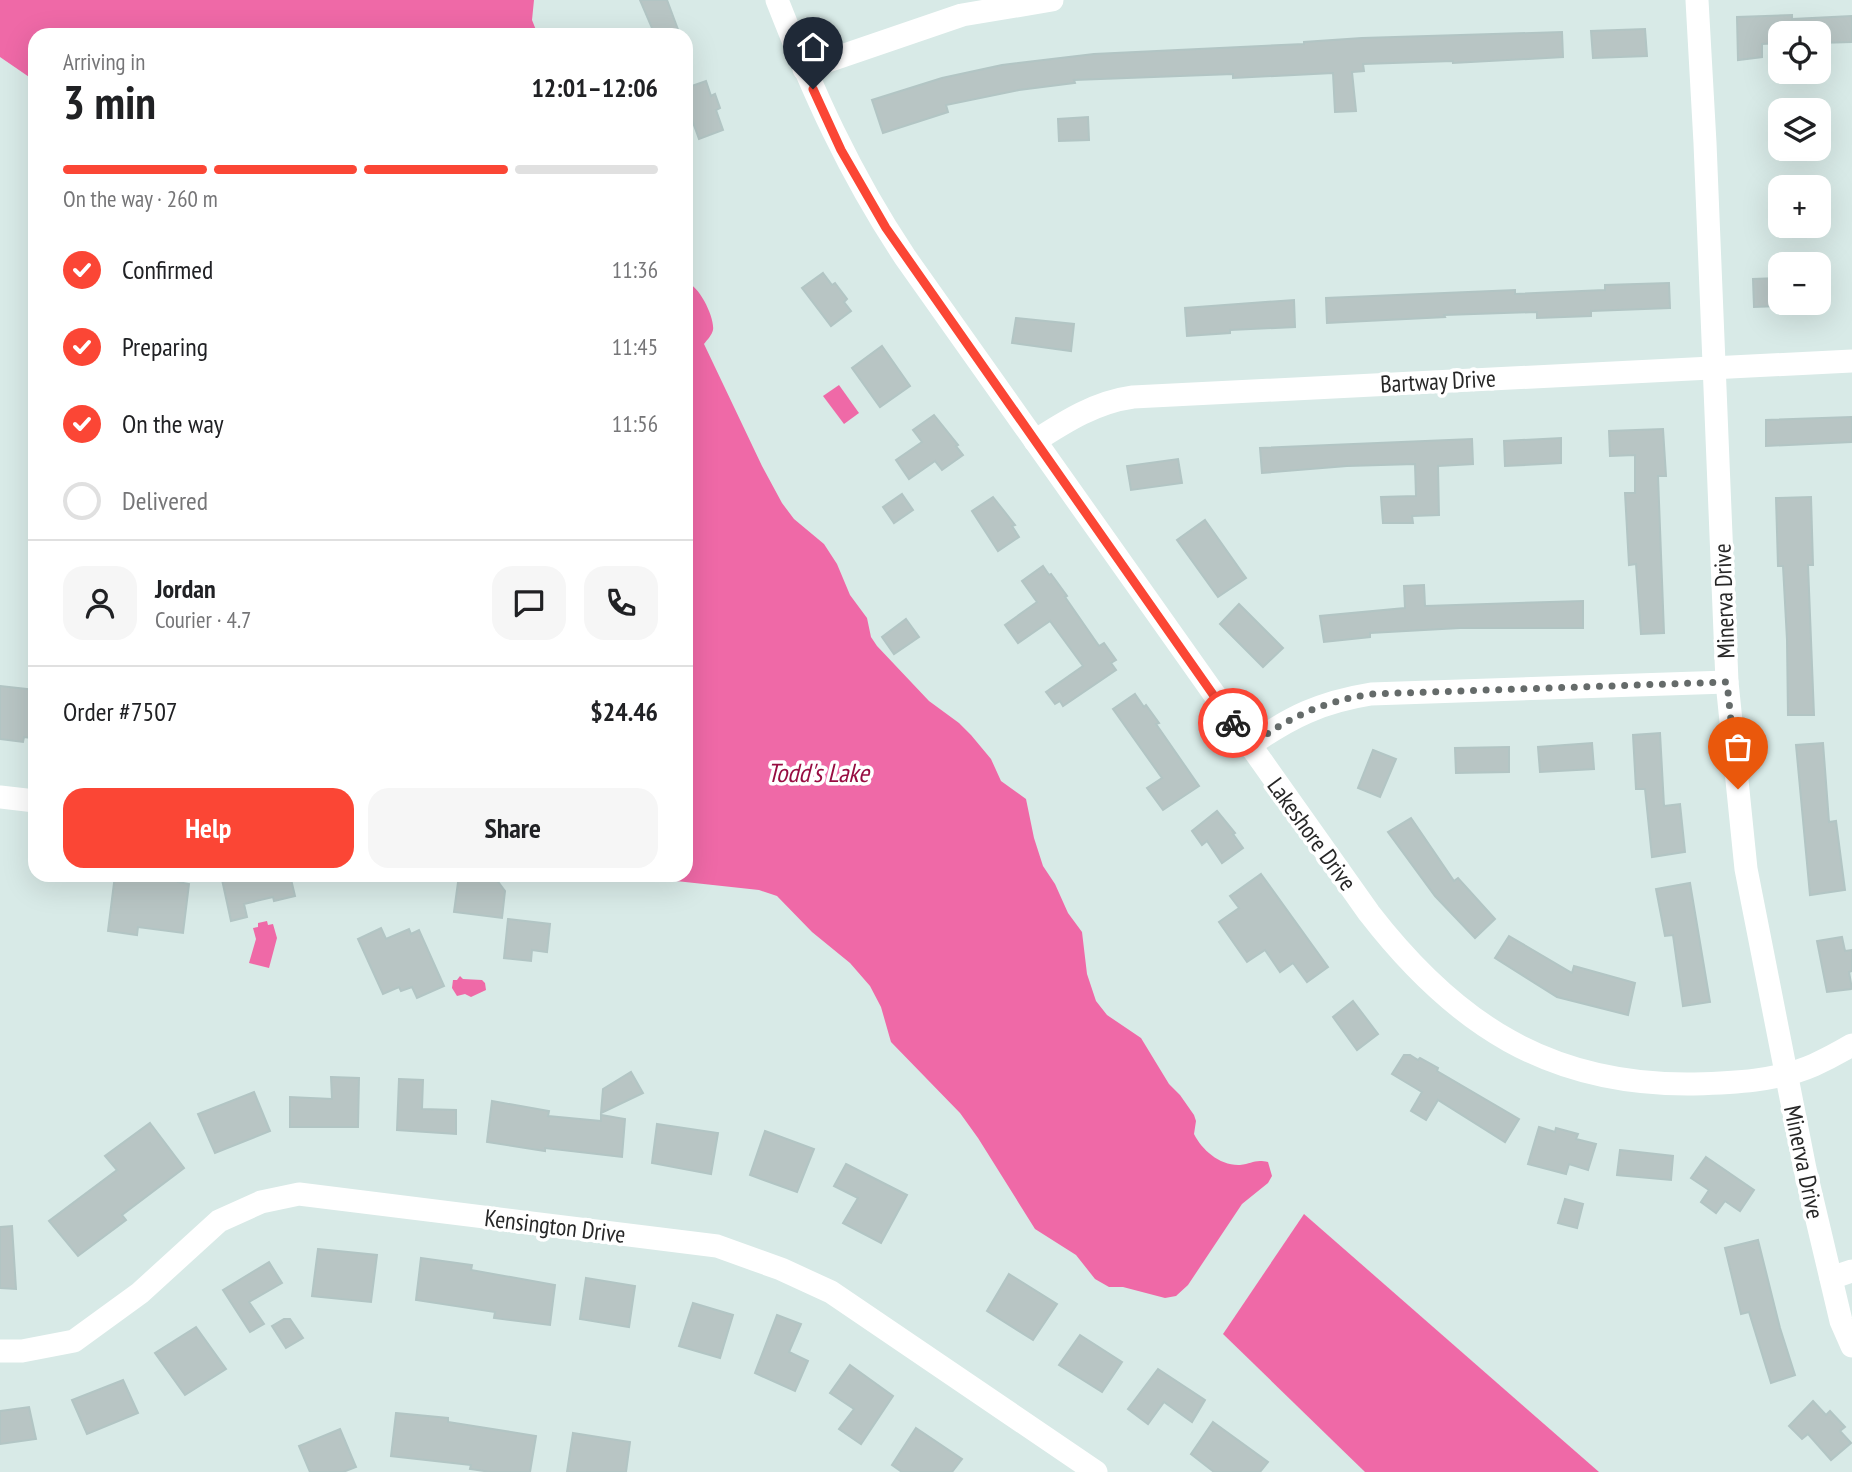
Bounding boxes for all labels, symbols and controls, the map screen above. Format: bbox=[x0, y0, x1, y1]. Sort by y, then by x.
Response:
pin bbox=[783, 17, 843, 89]
map controls bbox=[1768, 21, 1831, 315]
button: locate bbox=[1768, 21, 1831, 84]
icon: home bbox=[794, 28, 832, 66]
text: Arriving in bbox=[63, 47, 145, 76]
text: 12:01–12:06 bbox=[531, 71, 658, 104]
text: 3 min bbox=[63, 72, 156, 132]
button: layers bbox=[1768, 98, 1831, 161]
button: + bbox=[1768, 175, 1831, 238]
text: On the way · 260 m bbox=[63, 184, 218, 213]
icon: check bbox=[63, 251, 101, 289]
button: − bbox=[1768, 252, 1831, 315]
text: Confirmed bbox=[122, 253, 213, 286]
text: 11:36 bbox=[612, 255, 658, 284]
icon: check bbox=[63, 328, 101, 366]
text: Preparing bbox=[122, 330, 208, 363]
text: 11:45 bbox=[612, 332, 658, 361]
street label: Bartway Drive bbox=[1380, 363, 1496, 399]
icon: check bbox=[63, 405, 101, 443]
text: On the way bbox=[122, 407, 224, 440]
text: 11:56 bbox=[612, 409, 658, 438]
text: Delivered bbox=[122, 484, 208, 517]
street label: Minerva Drive bbox=[1707, 543, 1741, 659]
button: person bbox=[63, 566, 137, 640]
button: chat bbox=[492, 566, 566, 640]
button: phone bbox=[584, 566, 658, 640]
text: Jordan bbox=[155, 572, 216, 605]
text: Courier · 4.7 bbox=[155, 605, 251, 634]
courier bbox=[1198, 688, 1268, 758]
text: Order #7507 bbox=[63, 695, 178, 728]
text: $24.46 bbox=[590, 695, 658, 728]
icon: bike bbox=[1214, 704, 1252, 742]
pin bbox=[1708, 717, 1768, 789]
icon: bag bbox=[1719, 728, 1757, 766]
water label: Todd's Lake bbox=[767, 756, 871, 789]
street label: Lakeshore Drive bbox=[1261, 771, 1363, 897]
button: Help bbox=[63, 788, 354, 868]
button: Share bbox=[368, 788, 658, 868]
street label: Minerva Drive bbox=[1777, 1102, 1831, 1222]
street label: Kensington Drive bbox=[483, 1202, 627, 1250]

